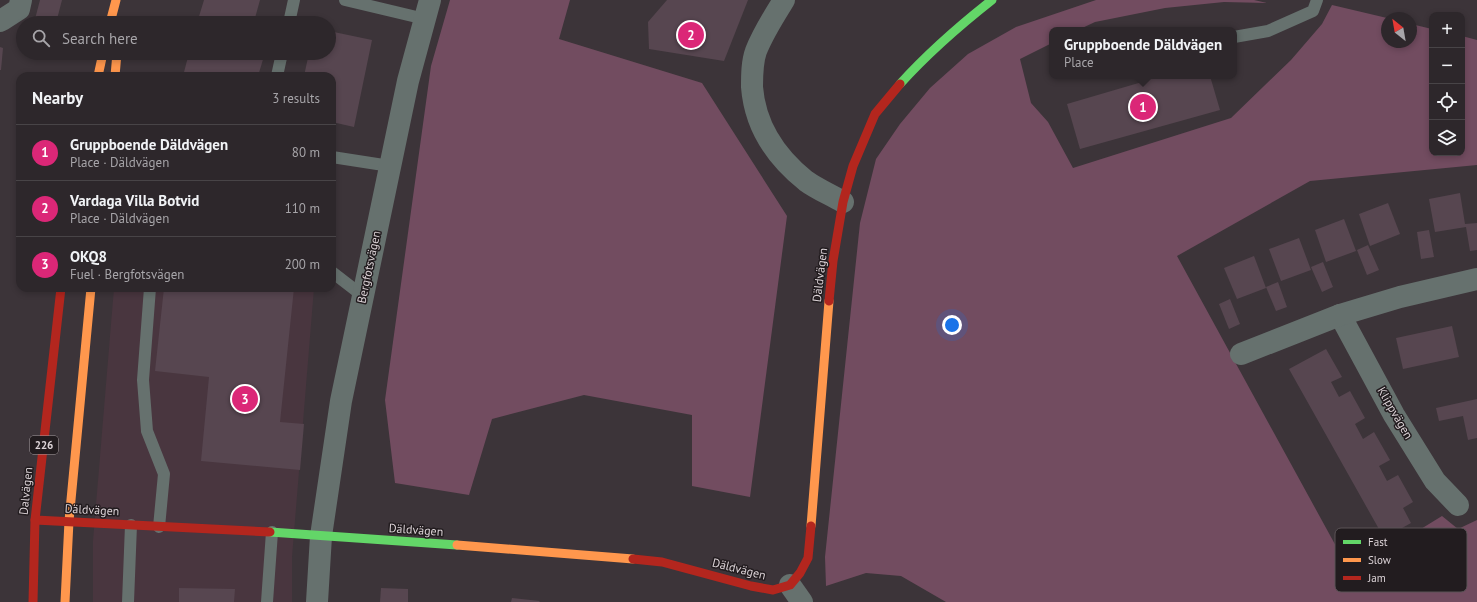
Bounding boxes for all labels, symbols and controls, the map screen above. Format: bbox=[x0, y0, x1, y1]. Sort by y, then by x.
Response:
north arrow bbox=[1381, 12, 1417, 48]
map controls bbox=[1429, 12, 1465, 156]
button: + bbox=[1429, 12, 1465, 48]
search box bbox=[16, 16, 336, 60]
pin: 2 bbox=[678, 20, 704, 50]
icon: search bbox=[30, 27, 52, 49]
popup bbox=[1049, 27, 1237, 79]
text: Search here bbox=[62, 29, 138, 48]
text: Gruppboende Däldvägen bbox=[1064, 35, 1222, 54]
button: − bbox=[1429, 48, 1465, 84]
text: Place bbox=[1064, 54, 1094, 71]
button: locate bbox=[1429, 84, 1465, 120]
text: Nearby bbox=[32, 87, 83, 109]
text: 3 results bbox=[272, 90, 320, 107]
pin: 1 bbox=[1130, 92, 1156, 122]
button: layers bbox=[1429, 120, 1465, 156]
text: Gruppboende Däldvägen bbox=[70, 135, 228, 154]
text: 1 bbox=[41, 144, 49, 161]
text: 80 m bbox=[292, 144, 320, 161]
text: Place · Däldvägen bbox=[70, 154, 169, 171]
text: Vardaga Villa Botvid bbox=[70, 191, 199, 210]
text: 2 bbox=[41, 200, 49, 217]
text: 110 m bbox=[285, 200, 320, 217]
text: Place · Däldvägen bbox=[70, 210, 169, 227]
street label: Bergfotsvägen bbox=[354, 229, 384, 305]
text: OKQ8 bbox=[70, 247, 107, 266]
street label: Däldvägen bbox=[809, 247, 830, 303]
text: 3 bbox=[41, 256, 49, 273]
text: 200 m bbox=[285, 256, 320, 273]
text: Fuel · Bergfotsvägen bbox=[70, 266, 184, 283]
your location bbox=[942, 315, 962, 335]
pin: 3 bbox=[232, 384, 258, 414]
street label: Klippvägen bbox=[1375, 384, 1416, 441]
road number: 226 bbox=[30, 436, 58, 454]
street label: Dalvägen bbox=[16, 466, 35, 516]
street label: Däldvägen bbox=[64, 501, 120, 518]
street label: Däldvägen bbox=[388, 520, 444, 539]
legend bbox=[1335, 528, 1467, 592]
text: Fast bbox=[1368, 535, 1388, 549]
text: Slow bbox=[1368, 553, 1391, 567]
street label: Däldvägen bbox=[711, 555, 767, 582]
text: Jam bbox=[1367, 571, 1386, 585]

